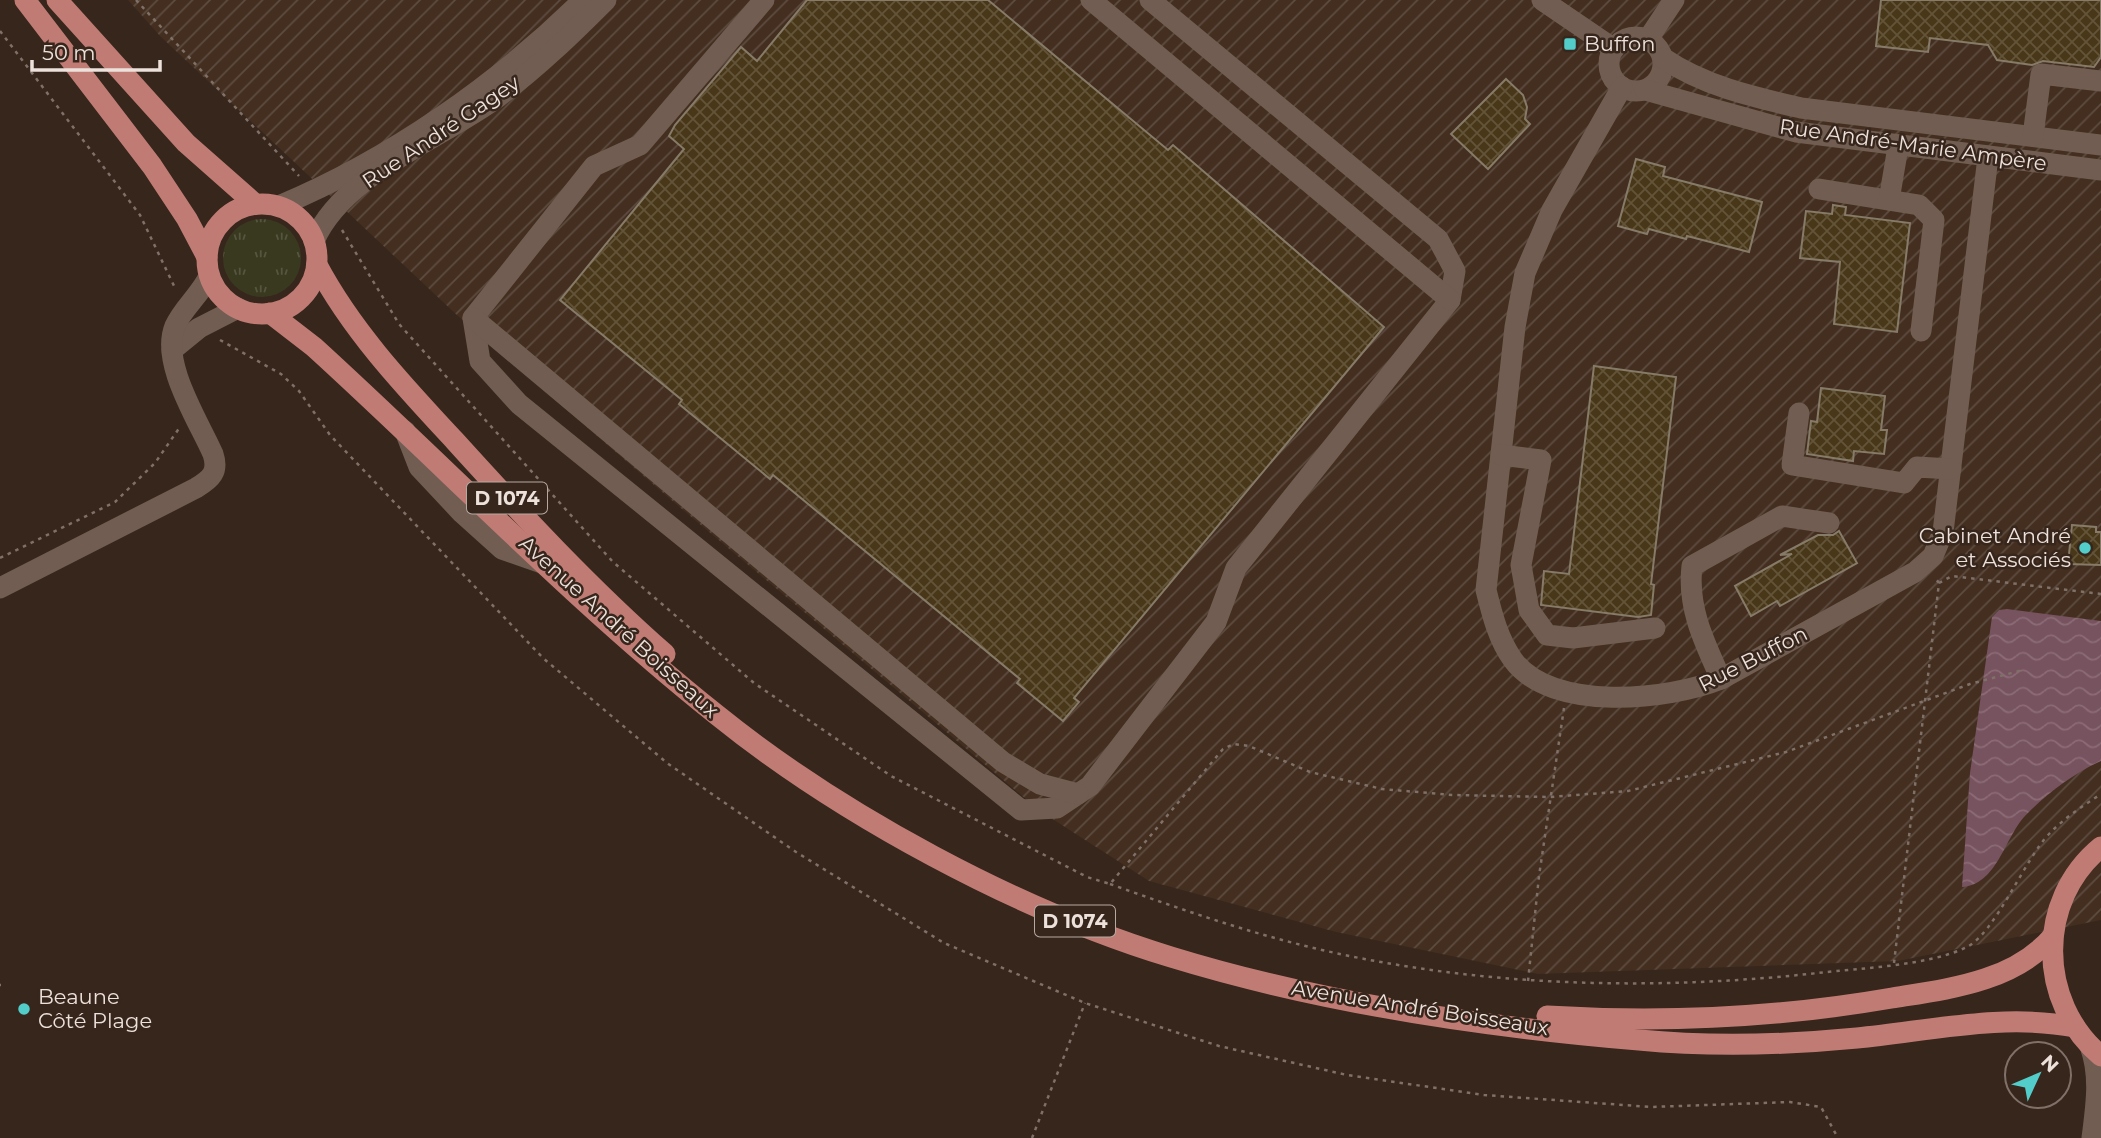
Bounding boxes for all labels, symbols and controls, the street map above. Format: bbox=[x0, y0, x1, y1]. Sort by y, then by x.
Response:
scale bar bbox=[32, 28, 159, 72]
place label: Buffon bbox=[1584, 31, 1655, 56]
marker: Buffon bbox=[1562, 36, 1578, 52]
text: 50 m bbox=[42, 40, 96, 65]
street label: Rue André Gagey bbox=[357, 69, 525, 193]
street label: Rue André-Marie Ampère bbox=[1778, 113, 2048, 176]
road number: D 1074 bbox=[467, 482, 547, 513]
place label: Cabinet André et Associés bbox=[1919, 523, 2071, 572]
street label: Avenue André Boisseaux bbox=[514, 530, 724, 723]
marker: Cabinet André et Associés bbox=[2077, 540, 2093, 556]
street label: Rue Buffon bbox=[1694, 620, 1811, 697]
road number: D 1074 bbox=[1035, 906, 1115, 937]
street label: Avenue André Boisseaux bbox=[1290, 975, 1550, 1040]
place label: Beaune Côté Plage bbox=[38, 984, 152, 1033]
marker: Beaune Côté Plage bbox=[16, 1001, 32, 1017]
north arrow bbox=[2003, 1040, 2073, 1110]
text: N bbox=[2036, 1050, 2063, 1077]

